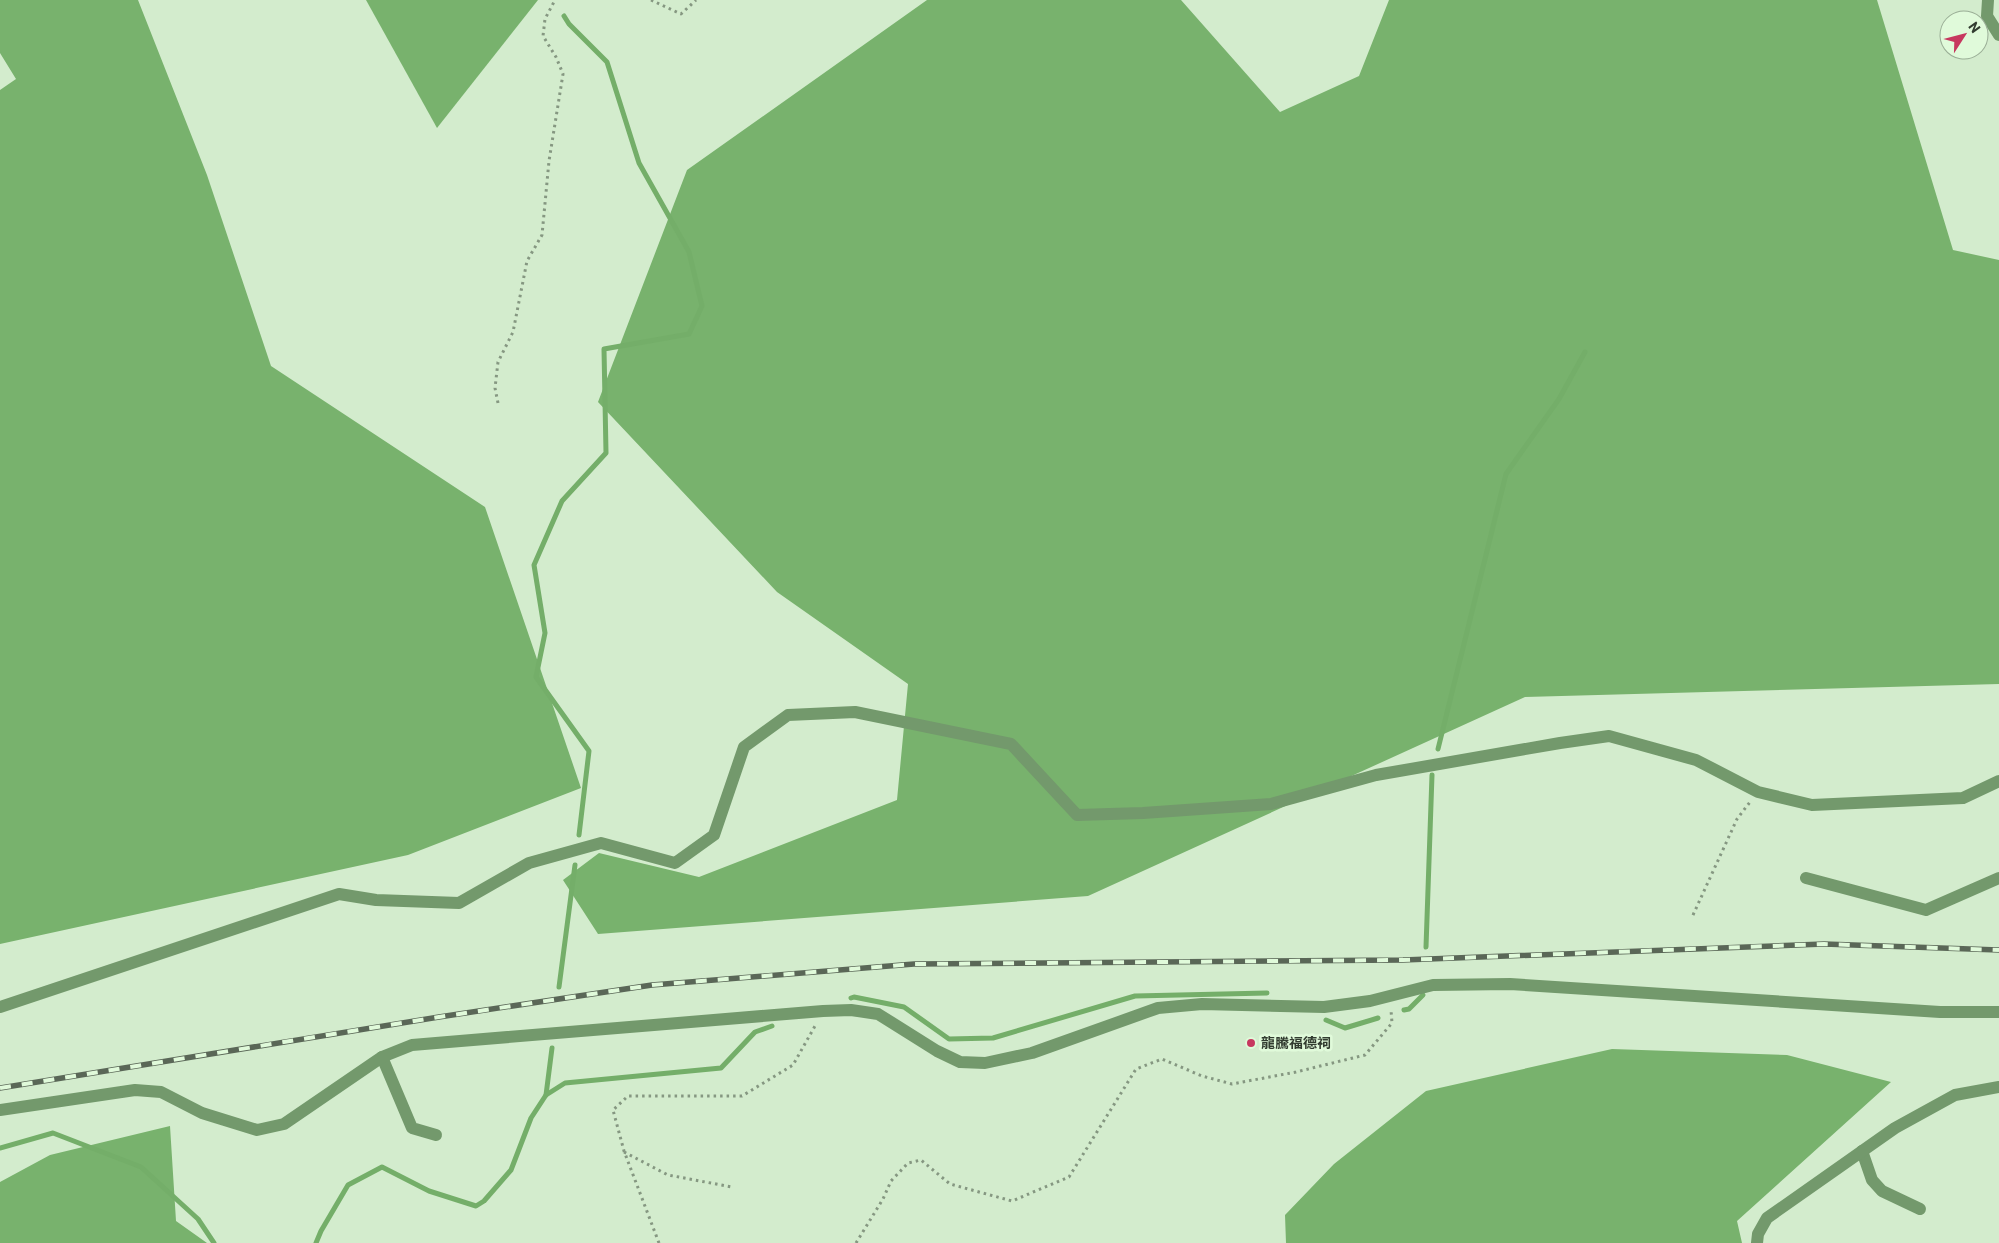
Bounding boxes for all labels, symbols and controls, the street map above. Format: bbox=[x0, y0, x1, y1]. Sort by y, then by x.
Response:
north arrow bbox=[1939, 10, 1989, 60]
text: N bbox=[1965, 18, 1985, 36]
place label: 龍騰福德祠 bbox=[1261, 1034, 1331, 1051]
marker: 龍騰福德祠 bbox=[1245, 1037, 1257, 1049]

